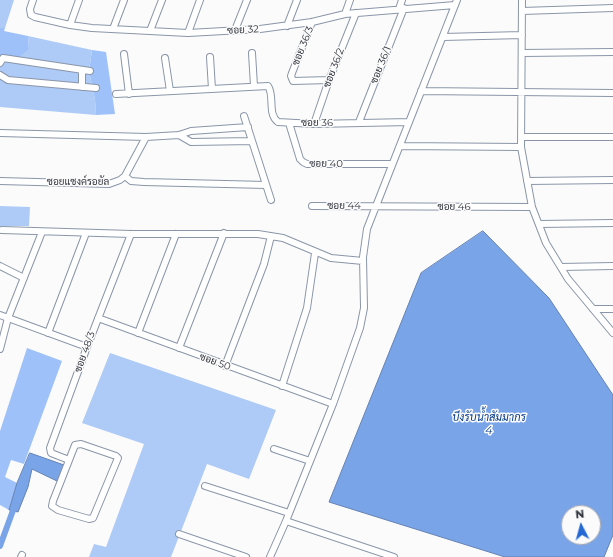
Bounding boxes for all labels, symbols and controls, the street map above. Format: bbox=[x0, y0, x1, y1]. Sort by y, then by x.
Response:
street label: ซอย 32 bbox=[227, 23, 259, 37]
street label: ซอย 36/3 bbox=[290, 25, 316, 67]
street label: ซอย 36/1 bbox=[368, 44, 394, 86]
street label: ซอย 36/2 bbox=[321, 47, 347, 89]
street label: ซอย 36 bbox=[301, 117, 333, 129]
street label: ซอย 40 bbox=[309, 158, 343, 170]
street label: ซอยแซงค์รอยัล bbox=[47, 176, 109, 188]
street label: ซอย 44 bbox=[327, 200, 361, 212]
street label: ซอย 46 bbox=[437, 201, 471, 213]
street label: ซอย 48/3 bbox=[72, 330, 98, 374]
street label: ซอย 50 bbox=[198, 351, 232, 373]
water label: บึงรับน้ำสัมมากร 4 bbox=[452, 411, 526, 437]
north arrow bbox=[561, 505, 601, 545]
text: N bbox=[575, 507, 585, 521]

